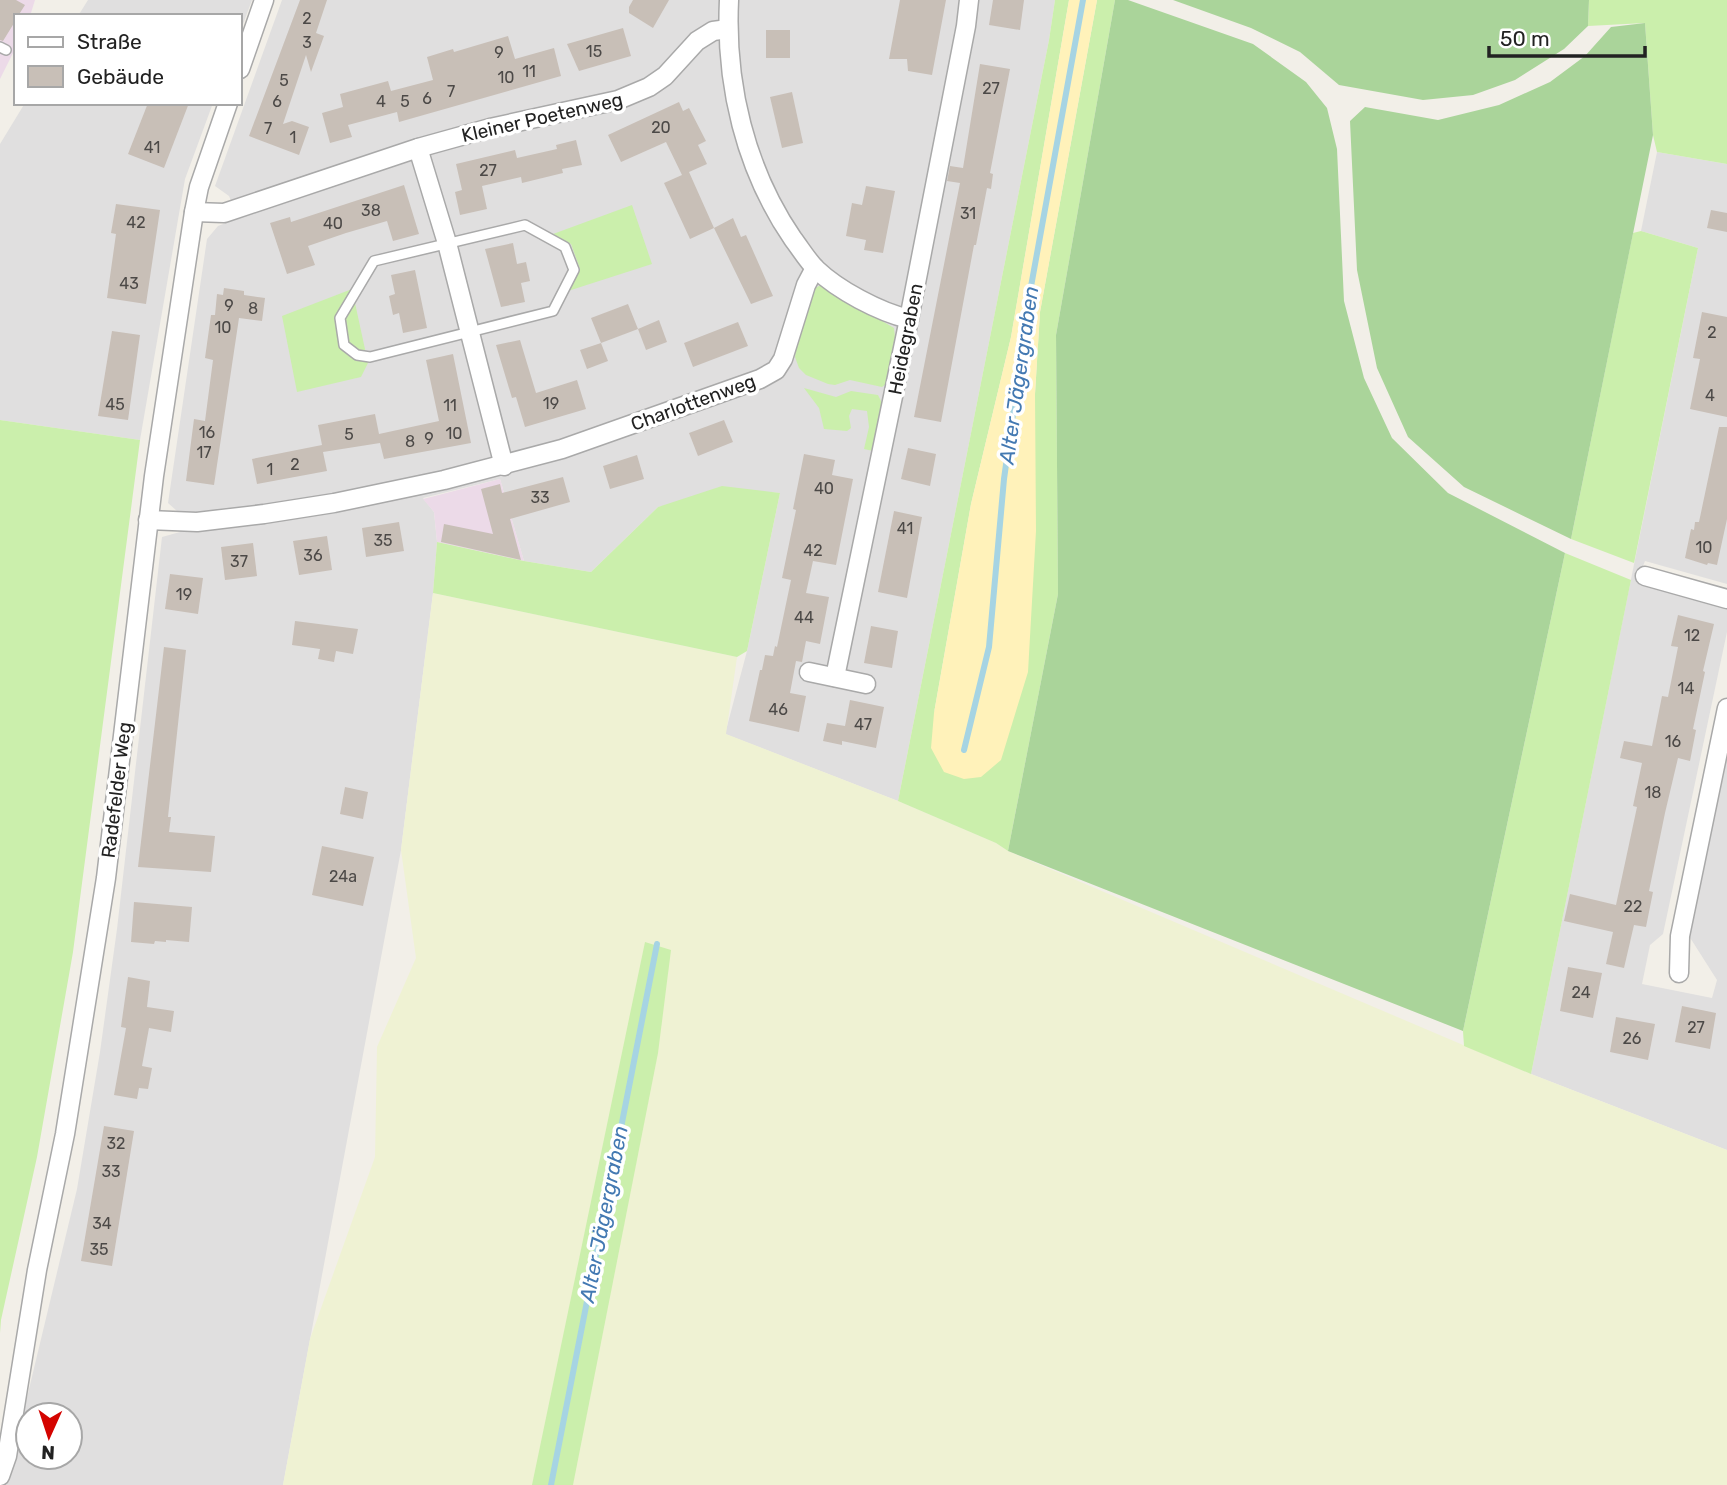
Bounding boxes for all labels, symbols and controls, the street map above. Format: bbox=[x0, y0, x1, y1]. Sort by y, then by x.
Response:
house number: 2 bbox=[302, 9, 312, 28]
legend bbox=[14, 14, 242, 105]
scale bar bbox=[1489, 14, 1645, 58]
text: 50 m bbox=[1500, 26, 1550, 51]
text: Straße bbox=[77, 29, 142, 54]
house number: 3 bbox=[302, 33, 312, 52]
house number: 15 bbox=[586, 42, 602, 61]
house number: 9 bbox=[494, 43, 504, 62]
house number: 11 bbox=[522, 62, 536, 81]
text: Gebäude bbox=[77, 64, 164, 89]
house number: 10 bbox=[497, 68, 515, 87]
house number: 5 bbox=[279, 71, 289, 90]
house number: 27 bbox=[982, 79, 1000, 98]
house number: 7 bbox=[447, 82, 455, 101]
street label: Kleiner Poetenweg bbox=[459, 88, 625, 147]
house number: 6 bbox=[422, 89, 432, 108]
house number: 6 bbox=[272, 92, 282, 111]
house number: 4 bbox=[376, 92, 386, 111]
house number: 5 bbox=[400, 92, 410, 111]
house number: 20 bbox=[651, 118, 671, 137]
house number: 7 bbox=[264, 119, 272, 138]
house number: 1 bbox=[290, 128, 296, 147]
house number: 41 bbox=[144, 138, 160, 157]
house number: 27 bbox=[479, 161, 497, 180]
house number: 38 bbox=[361, 201, 381, 220]
house number: 31 bbox=[960, 204, 976, 223]
house number: 42 bbox=[126, 213, 146, 232]
house number: 40 bbox=[323, 214, 343, 233]
house number: 43 bbox=[119, 274, 139, 293]
street label: Heidegraben bbox=[883, 281, 928, 397]
water label: Alter Jägergraben bbox=[994, 284, 1043, 466]
house number: 9 bbox=[224, 296, 234, 315]
house number: 8 bbox=[248, 299, 258, 318]
house number: 10 bbox=[214, 318, 232, 337]
house number: 2 bbox=[1707, 323, 1717, 342]
street label: Charlottenweg bbox=[628, 369, 759, 436]
house number: 4 bbox=[1705, 386, 1715, 405]
house number: 19 bbox=[543, 394, 559, 413]
house number: 45 bbox=[105, 395, 125, 414]
house number: 11 bbox=[443, 396, 457, 415]
house number: 16 bbox=[199, 423, 216, 442]
house number: 10 bbox=[445, 424, 463, 443]
house number: 5 bbox=[344, 425, 354, 444]
house number: 9 bbox=[424, 429, 434, 448]
house number: 8 bbox=[405, 432, 415, 451]
house number: 17 bbox=[196, 443, 212, 462]
house number: 2 bbox=[290, 455, 300, 474]
house number: 1 bbox=[267, 460, 273, 479]
house number: 40 bbox=[814, 479, 834, 498]
house number: 33 bbox=[530, 488, 550, 507]
house number: 41 bbox=[897, 519, 913, 538]
house number: 35 bbox=[373, 531, 393, 550]
house number: 10 bbox=[1695, 538, 1713, 557]
house number: 42 bbox=[803, 541, 823, 560]
house number: 36 bbox=[303, 546, 323, 565]
house number: 37 bbox=[230, 552, 248, 571]
house number: 19 bbox=[176, 585, 192, 604]
house number: 44 bbox=[794, 608, 814, 627]
house number: 12 bbox=[1684, 626, 1700, 645]
house number: 14 bbox=[1678, 679, 1694, 698]
house number: 46 bbox=[768, 700, 788, 719]
house number: 47 bbox=[854, 715, 872, 734]
street label: Radefelder Weg bbox=[97, 721, 136, 859]
house number: 16 bbox=[1665, 732, 1682, 751]
house number: 18 bbox=[1644, 783, 1662, 802]
house number: 24a bbox=[329, 867, 357, 886]
house number: 22 bbox=[1624, 897, 1642, 916]
house number: 24 bbox=[1571, 983, 1591, 1002]
house number: 27 bbox=[1687, 1018, 1705, 1037]
house number: 26 bbox=[1622, 1029, 1642, 1048]
water label: Alter Jägergraben bbox=[574, 1124, 633, 1305]
house number: 32 bbox=[106, 1134, 126, 1153]
house number: 33 bbox=[101, 1162, 121, 1181]
house number: 34 bbox=[92, 1214, 112, 1233]
house number: 35 bbox=[89, 1240, 109, 1259]
north arrow bbox=[14, 1401, 84, 1471]
text: N bbox=[41, 1441, 56, 1464]

